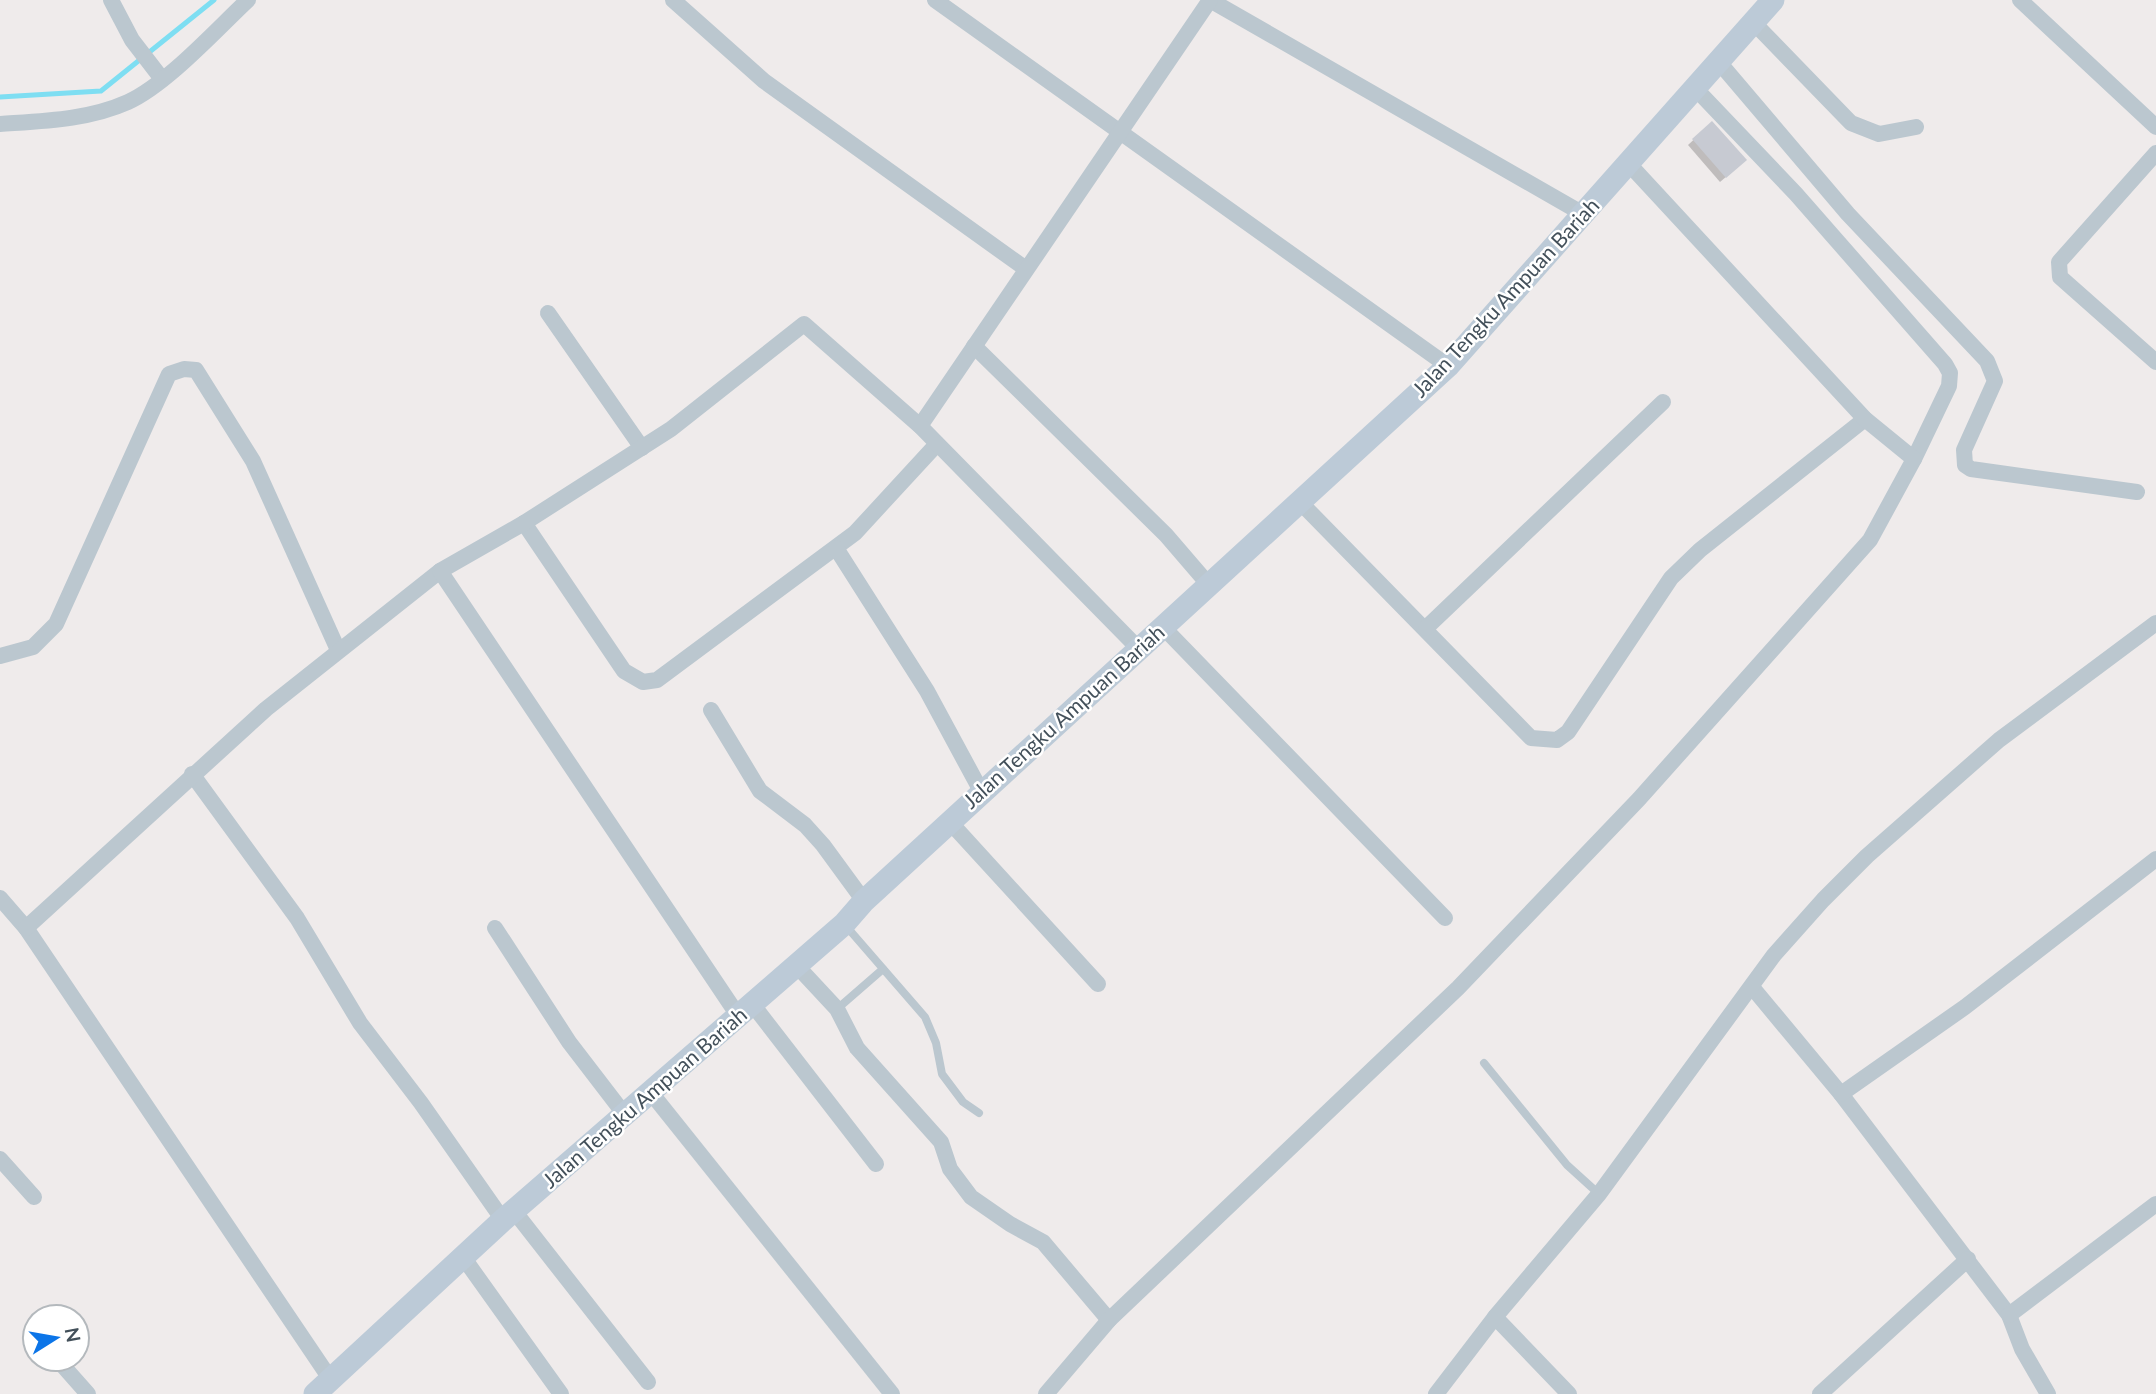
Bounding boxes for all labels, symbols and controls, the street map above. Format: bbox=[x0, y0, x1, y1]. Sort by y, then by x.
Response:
street label: Jalan Tengku Ampuan Bariah bbox=[1406, 192, 1604, 401]
street label: Jalan Tengku Ampuan Bariah bbox=[957, 619, 1169, 813]
street label: Jalan Tengku Ampuan Bariah bbox=[537, 1001, 751, 1192]
north arrow bbox=[21, 1303, 91, 1373]
text: N bbox=[60, 1325, 86, 1344]

